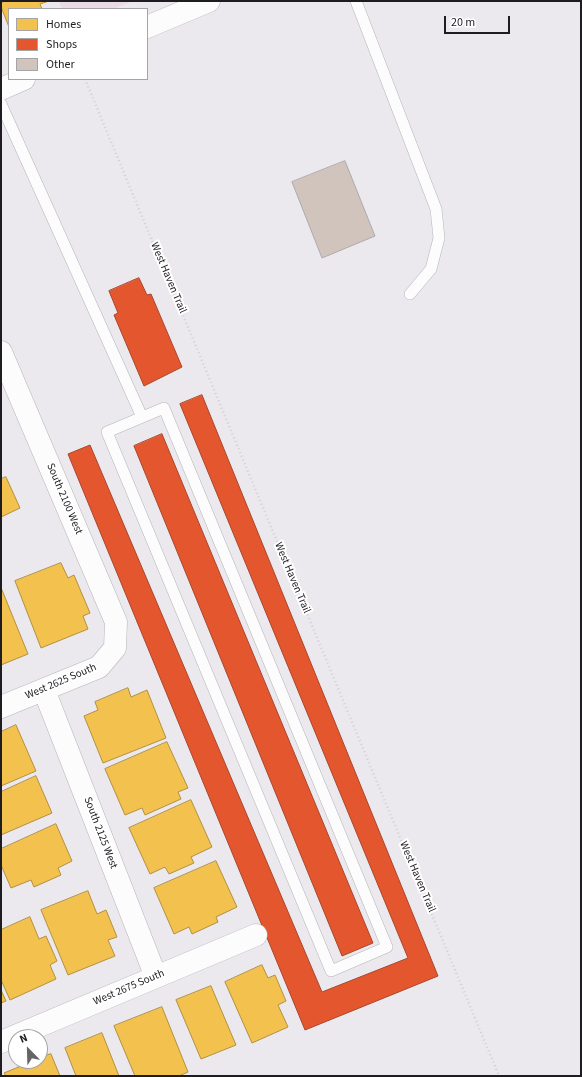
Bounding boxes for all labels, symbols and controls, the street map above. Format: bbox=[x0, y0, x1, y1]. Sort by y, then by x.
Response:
legend bbox=[8, 8, 148, 80]
scale bar bbox=[446, 8, 512, 34]
text: 20 m bbox=[451, 14, 475, 31]
text: Homes bbox=[46, 16, 81, 33]
text: Shops bbox=[46, 36, 77, 53]
text: Other bbox=[46, 56, 75, 73]
street label: West Haven Trail bbox=[147, 240, 189, 316]
street label: South 2100 West bbox=[43, 461, 85, 537]
street label: West Haven Trail bbox=[271, 540, 313, 616]
street label: West 2625 South bbox=[23, 661, 99, 703]
street label: South 2125 West bbox=[80, 795, 120, 871]
street label: West Haven Trail bbox=[396, 839, 438, 915]
street label: West 2675 South bbox=[91, 967, 167, 1009]
north arrow bbox=[8, 1029, 48, 1069]
text: N bbox=[17, 1030, 30, 1047]

